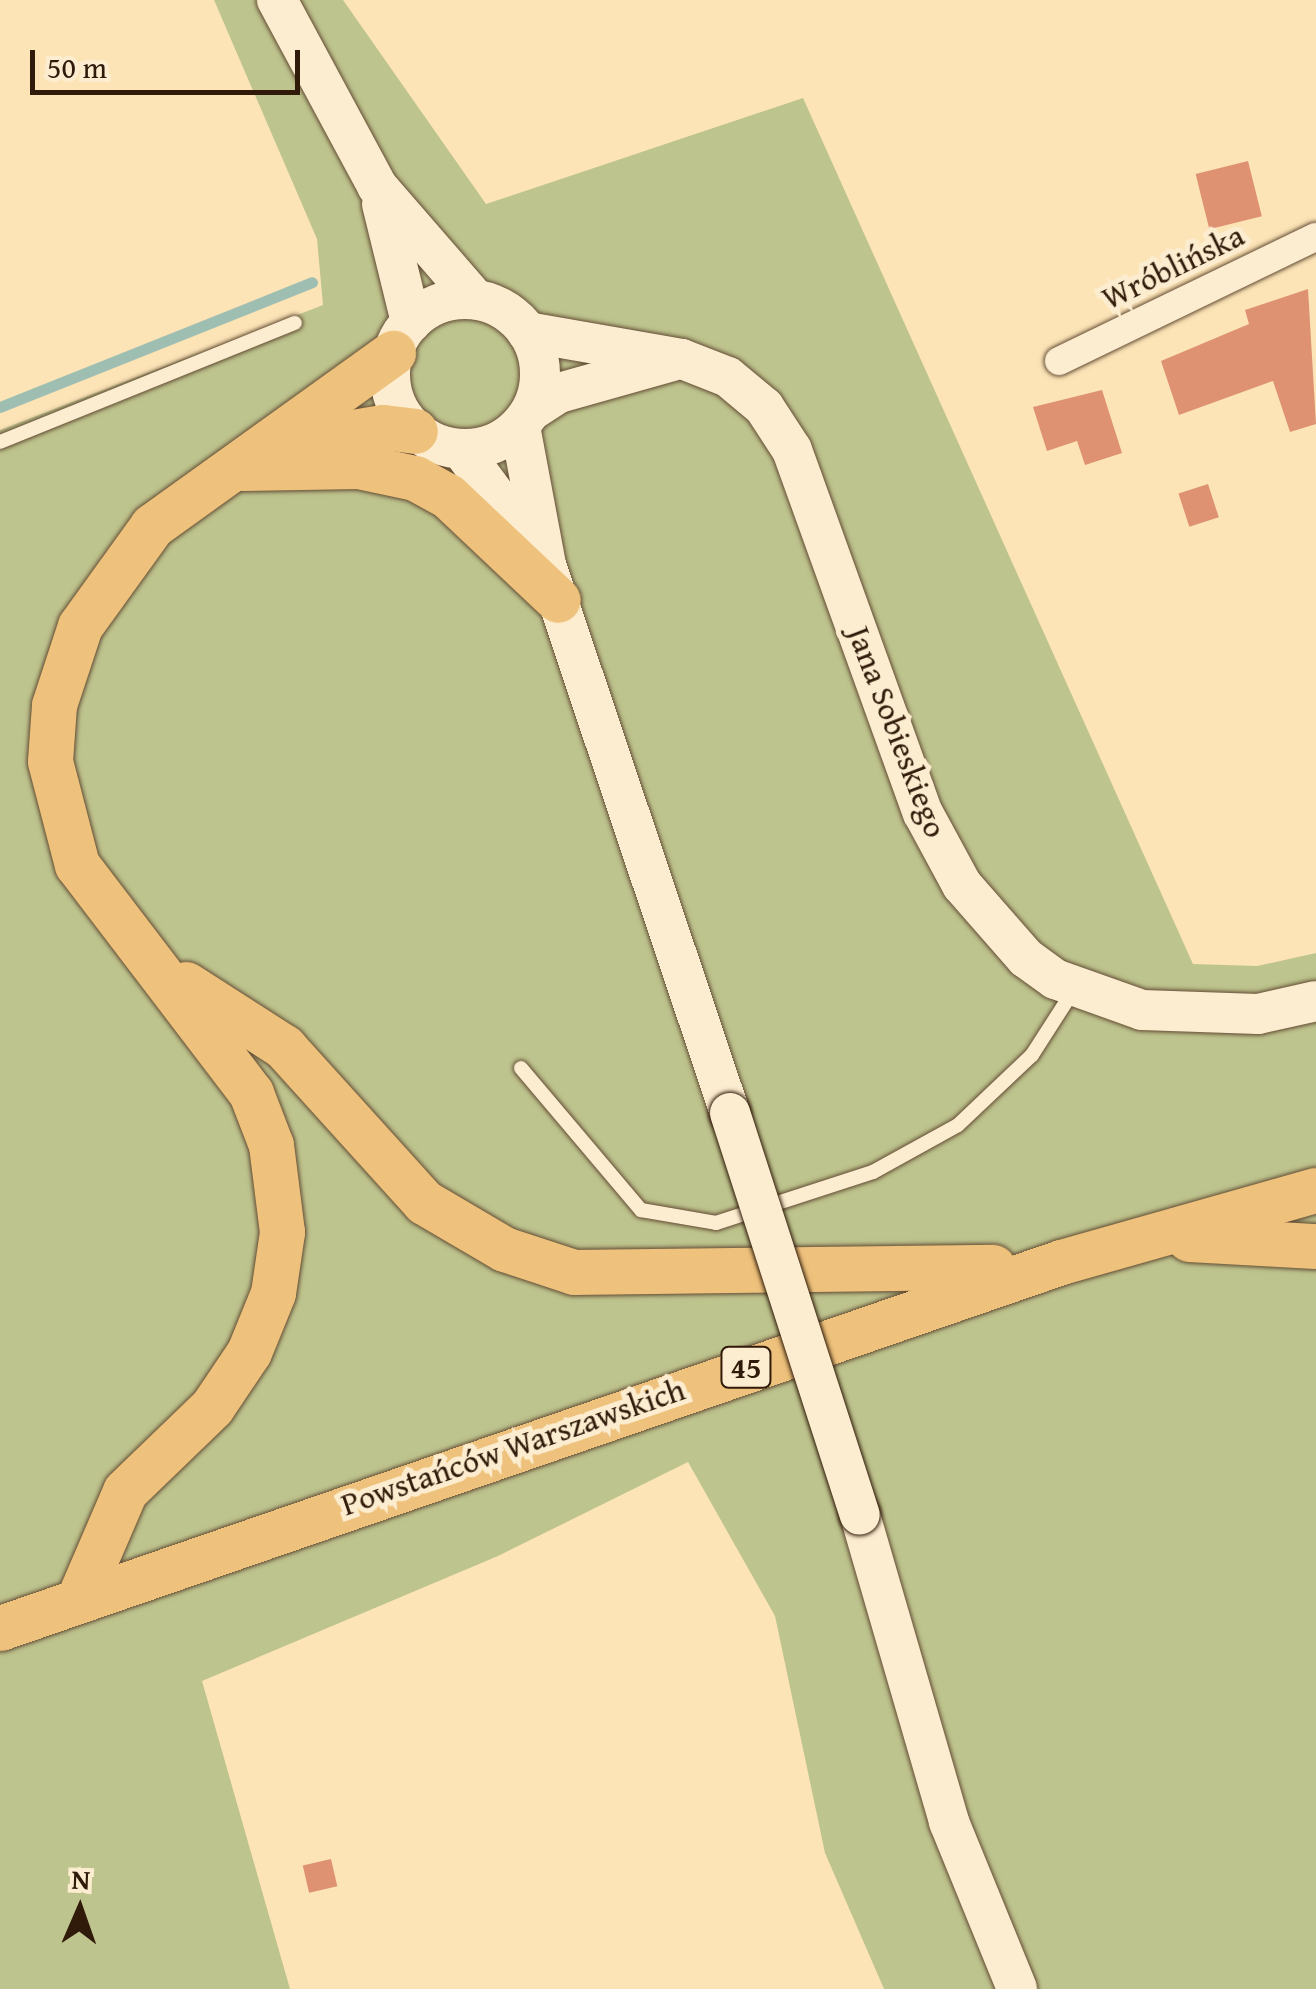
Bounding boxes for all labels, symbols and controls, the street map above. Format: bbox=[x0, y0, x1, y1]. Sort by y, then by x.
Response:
scale bar bbox=[35, 30, 305, 92]
text: 50 m bbox=[47, 45, 107, 89]
street label: Wróblińska bbox=[1096, 216, 1250, 318]
street label: Jana Sobieskiego bbox=[839, 621, 955, 843]
road number: 45 bbox=[718, 1342, 774, 1392]
street label: Powstańców Warszawskich bbox=[336, 1370, 690, 1524]
text: N bbox=[71, 1858, 91, 1899]
north arrow bbox=[30, 1859, 130, 1959]

